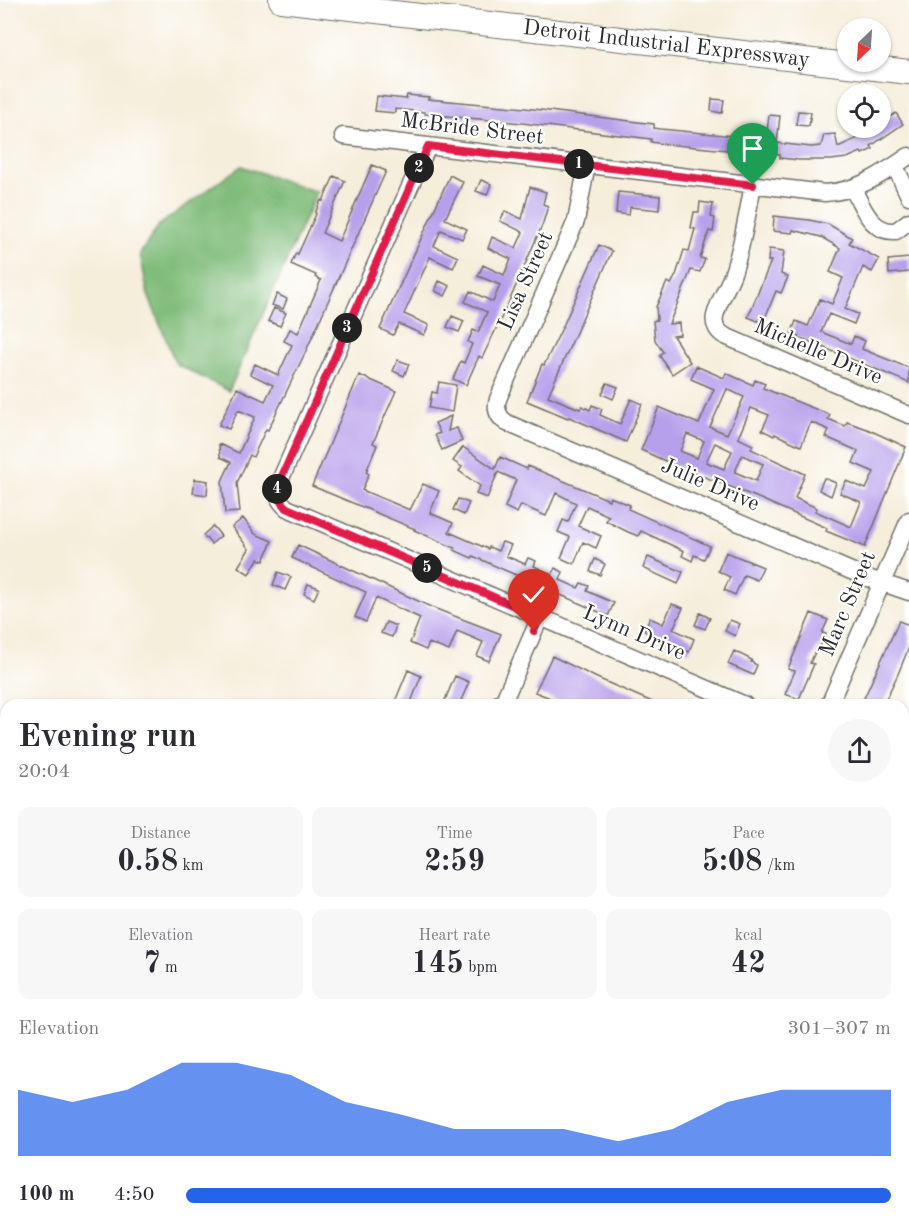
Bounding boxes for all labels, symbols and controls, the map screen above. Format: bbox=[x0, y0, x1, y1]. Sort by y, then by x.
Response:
street label: Detroit Industrial Expressway bbox=[522, 17, 811, 72]
north arrow bbox=[837, 18, 891, 72]
map controls bbox=[837, 18, 891, 138]
button: locate bbox=[837, 84, 891, 138]
street label: McBride Street bbox=[399, 109, 545, 149]
pin bbox=[727, 123, 778, 185]
icon: arrive bbox=[736, 132, 769, 165]
pin: 1 bbox=[564, 149, 594, 179]
pin: 2 bbox=[404, 153, 434, 183]
text: 1 bbox=[574, 156, 584, 172]
text: 2 bbox=[414, 160, 424, 176]
street label: Lisa Street bbox=[494, 228, 558, 334]
pin: 3 bbox=[332, 313, 362, 343]
street label: Michelle Drive bbox=[751, 315, 885, 389]
text: 3 bbox=[342, 320, 352, 336]
street label: Julie Drive bbox=[658, 454, 762, 516]
pin: 4 bbox=[262, 474, 292, 504]
text: 4 bbox=[272, 481, 282, 497]
street label: Marc Street bbox=[816, 548, 880, 660]
pin: 5 bbox=[412, 553, 442, 583]
text: 5 bbox=[422, 560, 432, 576]
pin bbox=[508, 569, 559, 631]
icon: check bbox=[517, 578, 550, 611]
street label: Lynn Drive bbox=[579, 602, 689, 664]
button: share bbox=[828, 719, 891, 782]
text: Evening run bbox=[18, 721, 197, 754]
text: 20:04 bbox=[18, 762, 70, 782]
text: Distance bbox=[130, 826, 191, 842]
text: Time bbox=[437, 826, 472, 842]
text: Pace bbox=[732, 826, 765, 842]
text: 0.58 bbox=[117, 847, 178, 877]
text: 2:59 bbox=[424, 847, 485, 877]
text: 5:08 bbox=[702, 847, 762, 877]
text: km bbox=[178, 858, 204, 874]
text: /km bbox=[762, 858, 795, 874]
text: Elevation bbox=[128, 928, 193, 944]
text: Heart rate bbox=[419, 928, 490, 944]
text: kcal bbox=[735, 928, 762, 944]
text: 7 bbox=[143, 949, 161, 979]
text: 145 bbox=[412, 949, 464, 979]
text: 42 bbox=[731, 949, 766, 979]
text: m bbox=[161, 960, 178, 976]
text: bpm bbox=[464, 960, 497, 976]
text: Elevation bbox=[18, 1019, 99, 1039]
text: 301–307 m bbox=[788, 1019, 891, 1039]
text: 100 m bbox=[18, 1185, 74, 1205]
text: 4:50 bbox=[114, 1185, 154, 1205]

